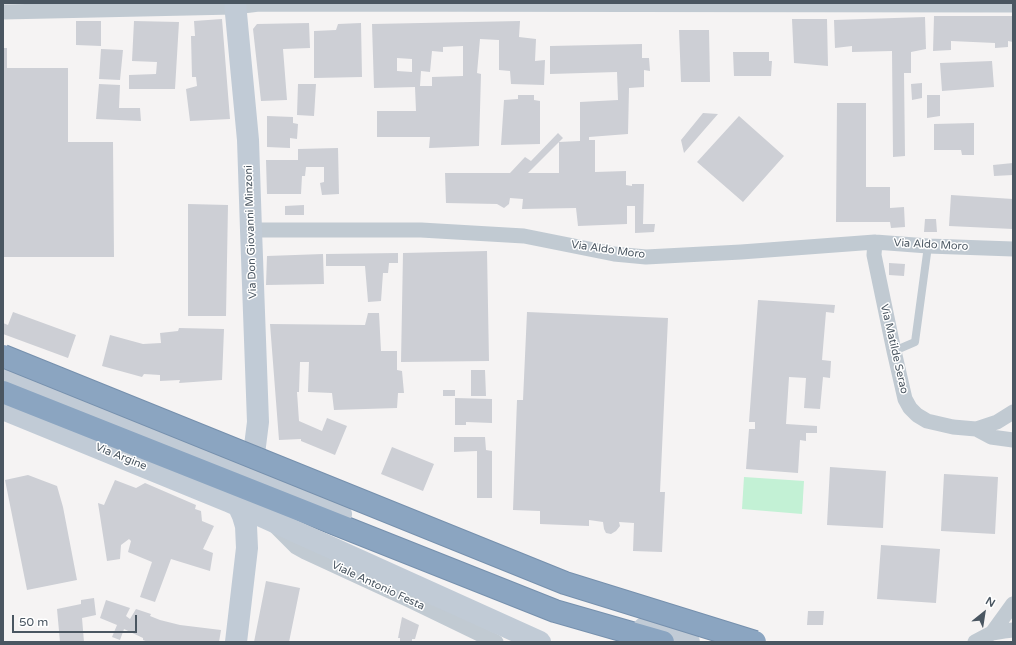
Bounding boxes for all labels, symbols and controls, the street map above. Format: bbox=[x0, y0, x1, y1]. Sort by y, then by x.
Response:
street label: Via Don Giovanni Minzoni bbox=[242, 165, 260, 299]
street label: Via Aldo Moro bbox=[893, 236, 969, 254]
street label: Via Aldo Moro bbox=[570, 238, 646, 262]
street label: Via Matilde Serao bbox=[877, 303, 911, 395]
street label: Via Argine bbox=[93, 441, 149, 473]
street label: Viale Antonio Festa bbox=[330, 559, 426, 613]
north arrow bbox=[964, 593, 1004, 633]
text: N bbox=[983, 594, 997, 610]
scale bar bbox=[14, 607, 139, 633]
text: 50 m bbox=[19, 615, 48, 629]

